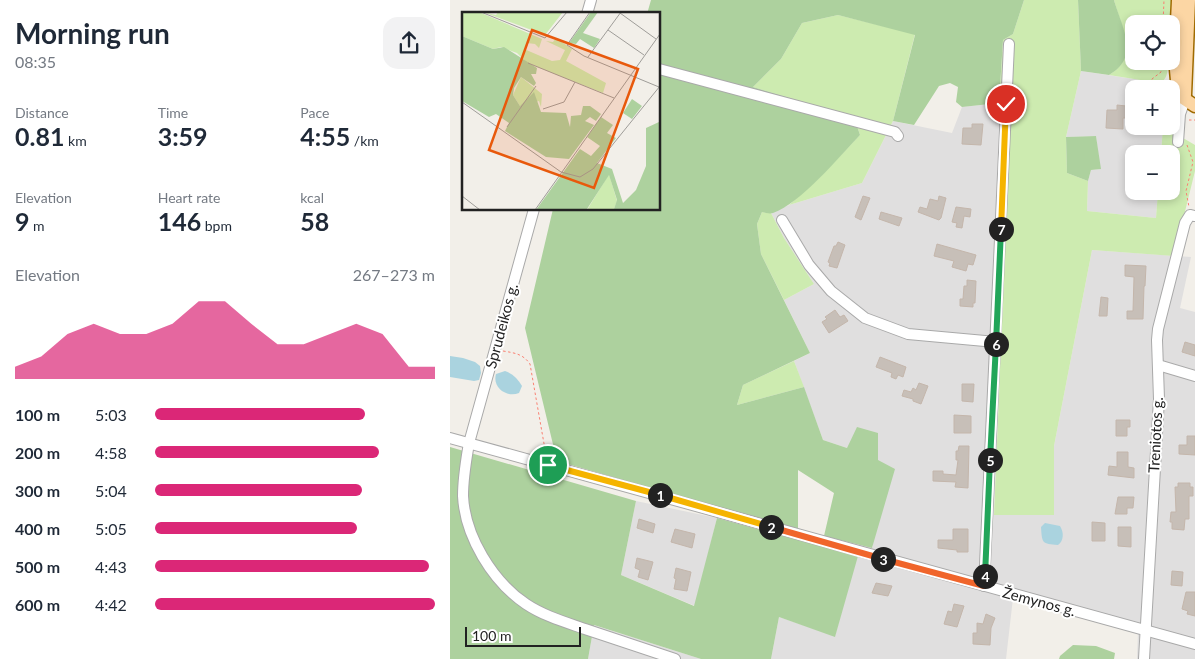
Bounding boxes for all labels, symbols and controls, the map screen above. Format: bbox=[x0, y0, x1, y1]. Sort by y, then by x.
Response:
inset map bbox=[462, 12, 660, 210]
map controls bbox=[1125, 15, 1180, 200]
button: locate bbox=[1125, 15, 1180, 70]
text: Morning run bbox=[15, 16, 170, 50]
button: share bbox=[383, 17, 435, 69]
text: 08:35 bbox=[15, 52, 56, 71]
button: + bbox=[1125, 80, 1180, 135]
pin bbox=[985, 83, 1027, 125]
icon: check bbox=[992, 90, 1020, 118]
text: Distance bbox=[15, 104, 69, 121]
text: Time bbox=[158, 104, 188, 121]
text: Pace bbox=[300, 104, 329, 121]
text: 0.81 bbox=[15, 121, 64, 151]
text: 3:59 bbox=[158, 121, 208, 151]
text: 4:55 bbox=[300, 121, 350, 151]
text: km bbox=[64, 132, 87, 149]
text: /km bbox=[350, 132, 379, 149]
button: − bbox=[1125, 145, 1180, 200]
text: Elevation bbox=[15, 189, 72, 206]
text: Heart rate bbox=[158, 189, 220, 206]
text: kcal bbox=[300, 189, 324, 206]
text: 9 bbox=[15, 206, 30, 236]
text: 146 bbox=[158, 206, 201, 236]
text: 58 bbox=[300, 206, 329, 236]
pin: 7 bbox=[988, 216, 1014, 242]
text: m bbox=[30, 217, 45, 234]
text: bpm bbox=[201, 217, 232, 234]
text: 7 bbox=[997, 221, 1006, 238]
text: Elevation bbox=[15, 265, 80, 284]
text: 267–273 m bbox=[353, 265, 435, 284]
street label: Sprudeikos g. bbox=[481, 281, 521, 370]
pin: 6 bbox=[984, 332, 1008, 356]
text: 6 bbox=[992, 336, 1001, 353]
street label: Treniotos g. bbox=[1144, 396, 1166, 473]
text: 100 m bbox=[15, 405, 60, 424]
text: 5:03 bbox=[95, 405, 127, 424]
text: 200 m bbox=[15, 443, 60, 462]
text: 4:58 bbox=[95, 443, 127, 462]
pin bbox=[527, 444, 569, 486]
pin: 5 bbox=[978, 448, 1002, 472]
icon: arrive bbox=[534, 451, 562, 479]
text: 5 bbox=[986, 452, 995, 469]
text: 300 m bbox=[15, 481, 60, 500]
text: 5:04 bbox=[95, 481, 127, 500]
pin: 1 bbox=[648, 482, 672, 508]
text: 1 bbox=[656, 487, 665, 504]
pin: 2 bbox=[758, 514, 784, 540]
text: 400 m bbox=[15, 519, 60, 538]
text: 5:05 bbox=[95, 519, 127, 538]
text: 2 bbox=[767, 519, 776, 536]
pin: 3 bbox=[870, 546, 896, 572]
text: 3 bbox=[879, 551, 888, 568]
text: 500 m bbox=[15, 557, 60, 576]
text: 4:43 bbox=[95, 557, 127, 576]
pin: 4 bbox=[972, 564, 998, 588]
text: 4 bbox=[981, 568, 990, 585]
street label: Žemynos g. bbox=[1001, 583, 1078, 619]
text: 600 m bbox=[15, 595, 60, 614]
text: 4:42 bbox=[95, 595, 127, 614]
scale bar bbox=[465, 624, 581, 647]
text: 100 m bbox=[472, 627, 511, 644]

